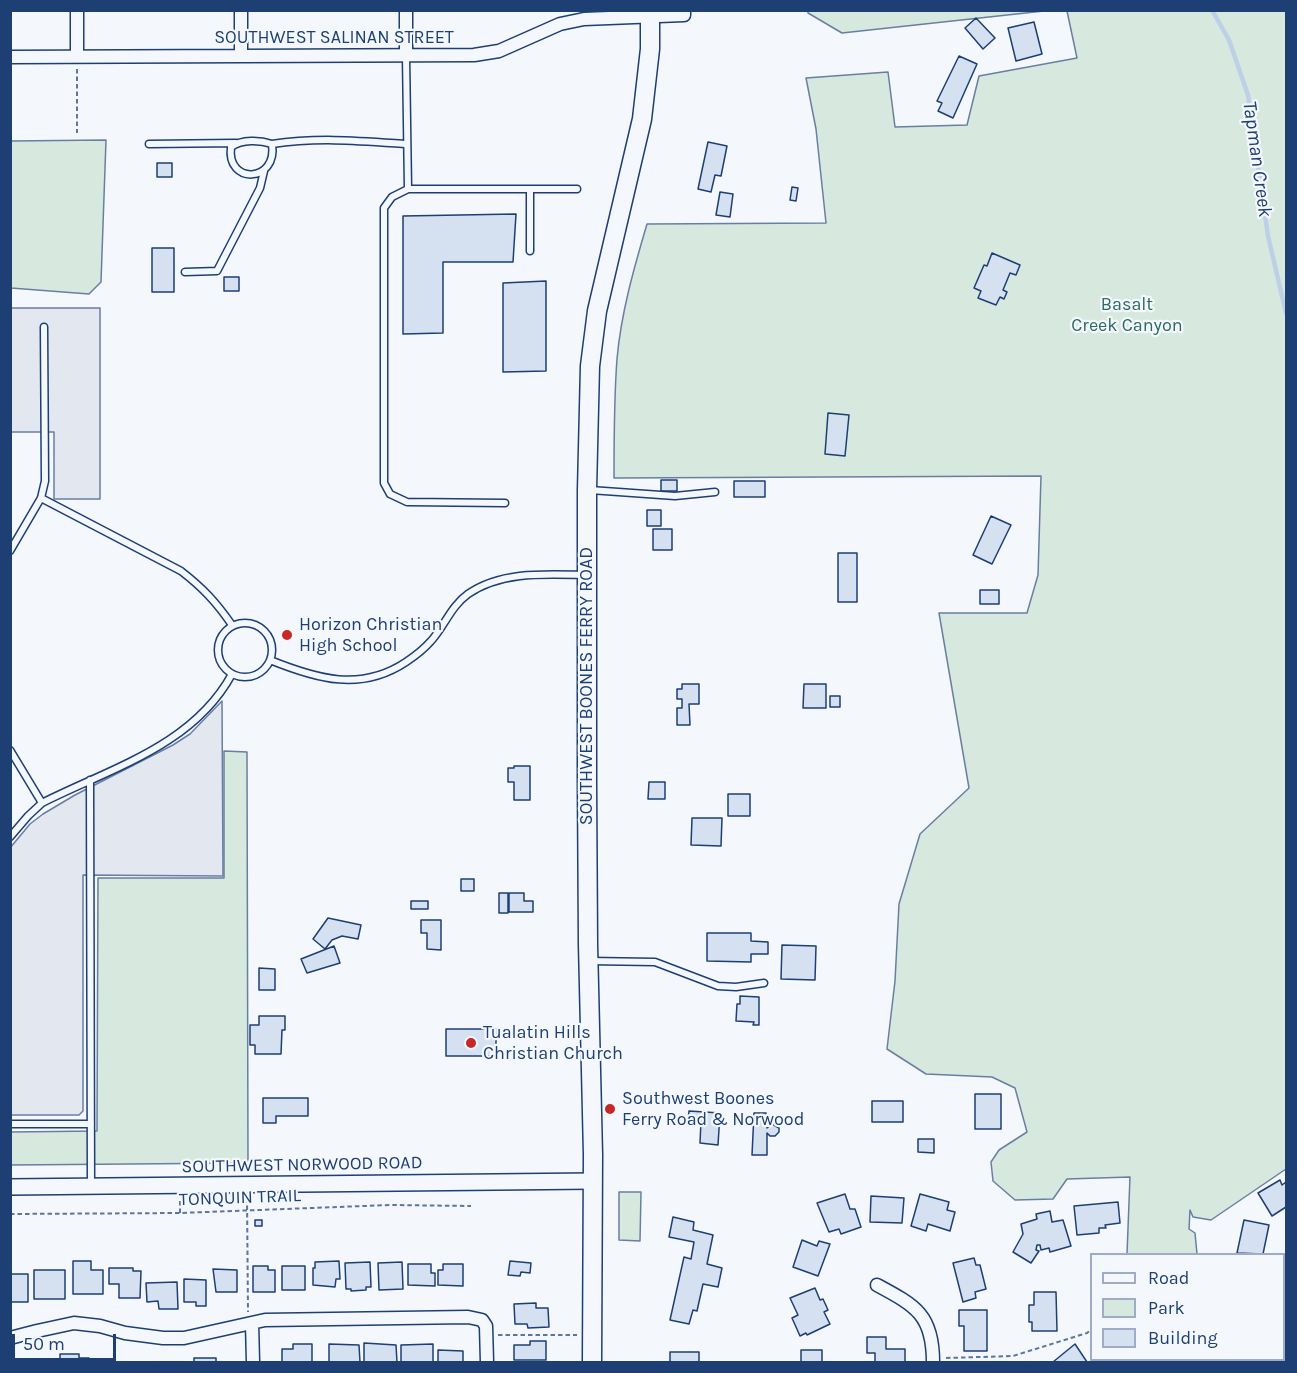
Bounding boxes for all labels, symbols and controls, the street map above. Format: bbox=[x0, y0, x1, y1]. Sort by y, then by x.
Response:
street label: SOUTHWEST SALINAN STREET bbox=[214, 27, 454, 49]
water label: Tapman Creek bbox=[1237, 99, 1277, 219]
park label: Basalt Creek Canyon bbox=[1071, 294, 1183, 336]
street label: SOUTHWEST BOONES FERRY ROAD bbox=[576, 547, 598, 825]
place label: Horizon Christian High School bbox=[299, 614, 442, 656]
marker: Horizon Christian High School bbox=[280, 628, 294, 642]
place label: Tualatin Hills Christian Church bbox=[483, 1022, 623, 1064]
marker: Tualatin Hills Christian Church bbox=[464, 1036, 478, 1050]
place label: Southwest Boones Ferry Road & Norwood bbox=[622, 1088, 804, 1130]
marker: Southwest Boones Ferry Road & Norwood bbox=[603, 1102, 617, 1116]
street label: SOUTHWEST NORWOOD ROAD bbox=[181, 1152, 423, 1178]
street label: TONQUIN TRAIL bbox=[179, 1185, 301, 1211]
legend bbox=[1090, 1253, 1285, 1361]
text: Road bbox=[1148, 1267, 1189, 1289]
text: Park bbox=[1148, 1297, 1185, 1319]
scale bar bbox=[15, 1322, 118, 1360]
text: Building bbox=[1148, 1327, 1218, 1349]
text: 50 m bbox=[23, 1333, 65, 1355]

